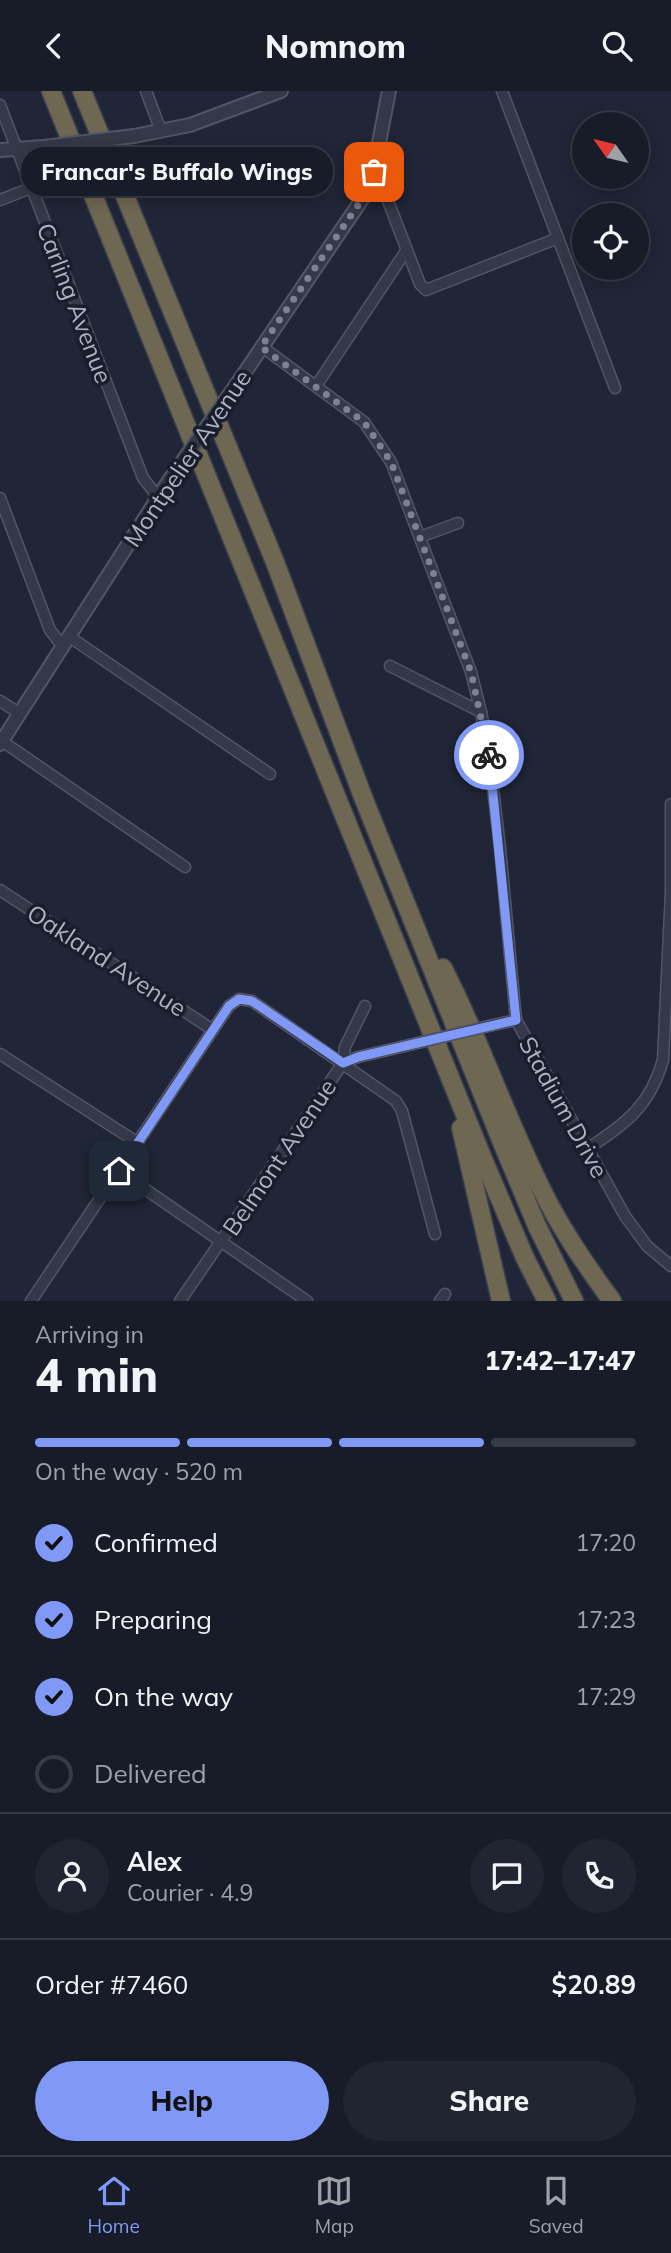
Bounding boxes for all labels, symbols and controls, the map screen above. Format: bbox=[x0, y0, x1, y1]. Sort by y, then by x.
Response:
text: Nomnom bbox=[265, 26, 406, 66]
icon: back bbox=[35, 27, 73, 65]
icon: search bbox=[598, 27, 636, 65]
north arrow bbox=[572, 112, 649, 189]
map controls bbox=[572, 112, 649, 280]
pin bbox=[344, 142, 404, 202]
callout: Francar's Buffalo Wings bbox=[21, 147, 332, 197]
icon: bag bbox=[355, 153, 393, 191]
text: Francar's Buffalo Wings bbox=[41, 157, 313, 186]
button: locate bbox=[572, 203, 649, 280]
street label: Carling Avenue bbox=[31, 219, 119, 387]
street label: Montpelier Avenue bbox=[117, 364, 257, 552]
courier bbox=[454, 720, 524, 790]
icon: bike bbox=[470, 736, 508, 774]
street label: Oakland Avenue bbox=[22, 897, 192, 1023]
street label: Stadium Drive bbox=[513, 1031, 615, 1183]
street label: Belmont Avenue bbox=[216, 1073, 342, 1241]
pin bbox=[89, 1141, 149, 1201]
icon: home bbox=[100, 1152, 138, 1190]
text: Arriving in bbox=[35, 1320, 144, 1349]
text: 17:42–17:47 bbox=[485, 1344, 636, 1377]
text: 4 min bbox=[35, 1346, 158, 1404]
text: On the way · 520 m bbox=[35, 1457, 243, 1486]
icon: check bbox=[35, 1524, 73, 1562]
text: Confirmed bbox=[94, 1526, 218, 1559]
text: 17:20 bbox=[576, 1528, 636, 1557]
icon: check bbox=[35, 1601, 73, 1639]
text: Preparing bbox=[94, 1603, 212, 1636]
text: 17:23 bbox=[576, 1605, 636, 1634]
icon: check bbox=[35, 1678, 73, 1716]
text: On the way bbox=[94, 1680, 233, 1713]
text: 17:29 bbox=[576, 1682, 636, 1711]
text: Delivered bbox=[94, 1757, 207, 1790]
button: person bbox=[35, 1839, 109, 1913]
button: chat bbox=[470, 1839, 544, 1913]
button: phone bbox=[562, 1839, 636, 1913]
text: Alex bbox=[127, 1845, 182, 1878]
text: Courier · 4.9 bbox=[127, 1878, 253, 1907]
text: Order #7460 bbox=[35, 1968, 188, 2001]
text: $20.89 bbox=[552, 1968, 636, 2001]
button: Help bbox=[35, 2061, 329, 2141]
button: Share bbox=[343, 2061, 636, 2141]
tab: Home bbox=[87, 2172, 140, 2238]
tab: Map bbox=[315, 2172, 354, 2238]
tab: Saved bbox=[529, 2172, 584, 2238]

